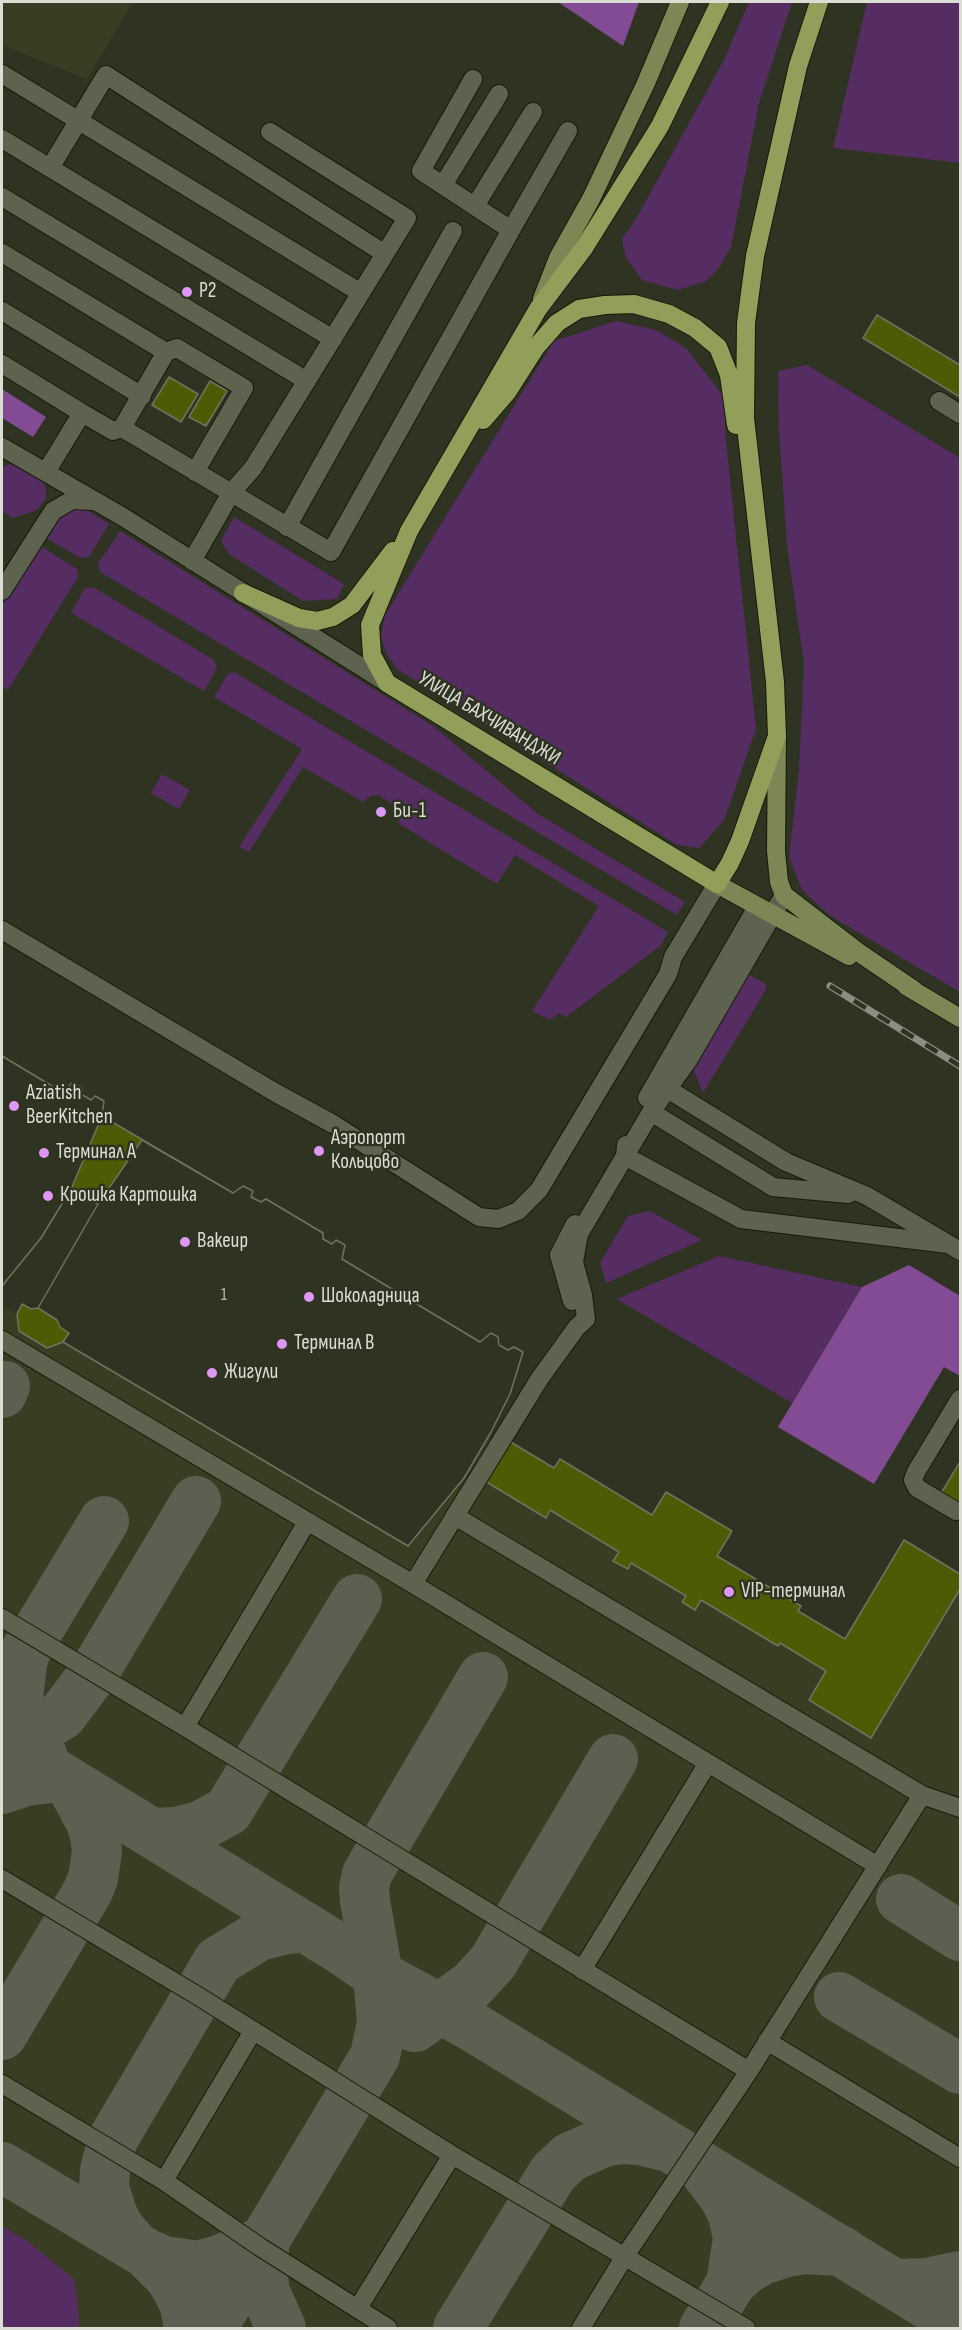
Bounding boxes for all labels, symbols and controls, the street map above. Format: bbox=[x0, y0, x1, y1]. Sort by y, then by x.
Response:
place label: P2 bbox=[199, 279, 216, 305]
marker: P2 bbox=[180, 285, 194, 299]
street label: УЛИЦА БАХЧИВАНДЖИ bbox=[413, 667, 565, 771]
place label: Би-1 bbox=[393, 799, 426, 825]
marker: Би-1 bbox=[374, 805, 388, 819]
place label: Aziatish BeerKitchen bbox=[26, 1081, 113, 1131]
marker: Aziatish BeerKitchen bbox=[7, 1099, 21, 1113]
place label: Аэропорт Кольцово bbox=[331, 1126, 406, 1176]
place label: Терминал А bbox=[56, 1140, 136, 1166]
marker: Аэропорт Кольцово bbox=[312, 1144, 326, 1158]
marker: Терминал А bbox=[37, 1146, 51, 1160]
place label: Крошка Картошка bbox=[60, 1183, 197, 1209]
marker: Крошка Картошка bbox=[41, 1189, 55, 1203]
place label: Bakeup bbox=[197, 1229, 248, 1255]
marker: Bakeup bbox=[178, 1235, 192, 1249]
house number: 1 bbox=[221, 1284, 227, 1306]
place label: Шоколадница bbox=[321, 1284, 420, 1310]
marker: Шоколадница bbox=[302, 1290, 316, 1304]
place label: Терминал B bbox=[294, 1331, 374, 1357]
marker: Терминал B bbox=[275, 1337, 289, 1351]
place label: Жигули bbox=[224, 1360, 278, 1386]
marker: Жигули bbox=[205, 1366, 219, 1380]
place label: VIP-терминал bbox=[741, 1579, 845, 1605]
marker: VIP-терминал bbox=[722, 1585, 736, 1599]

